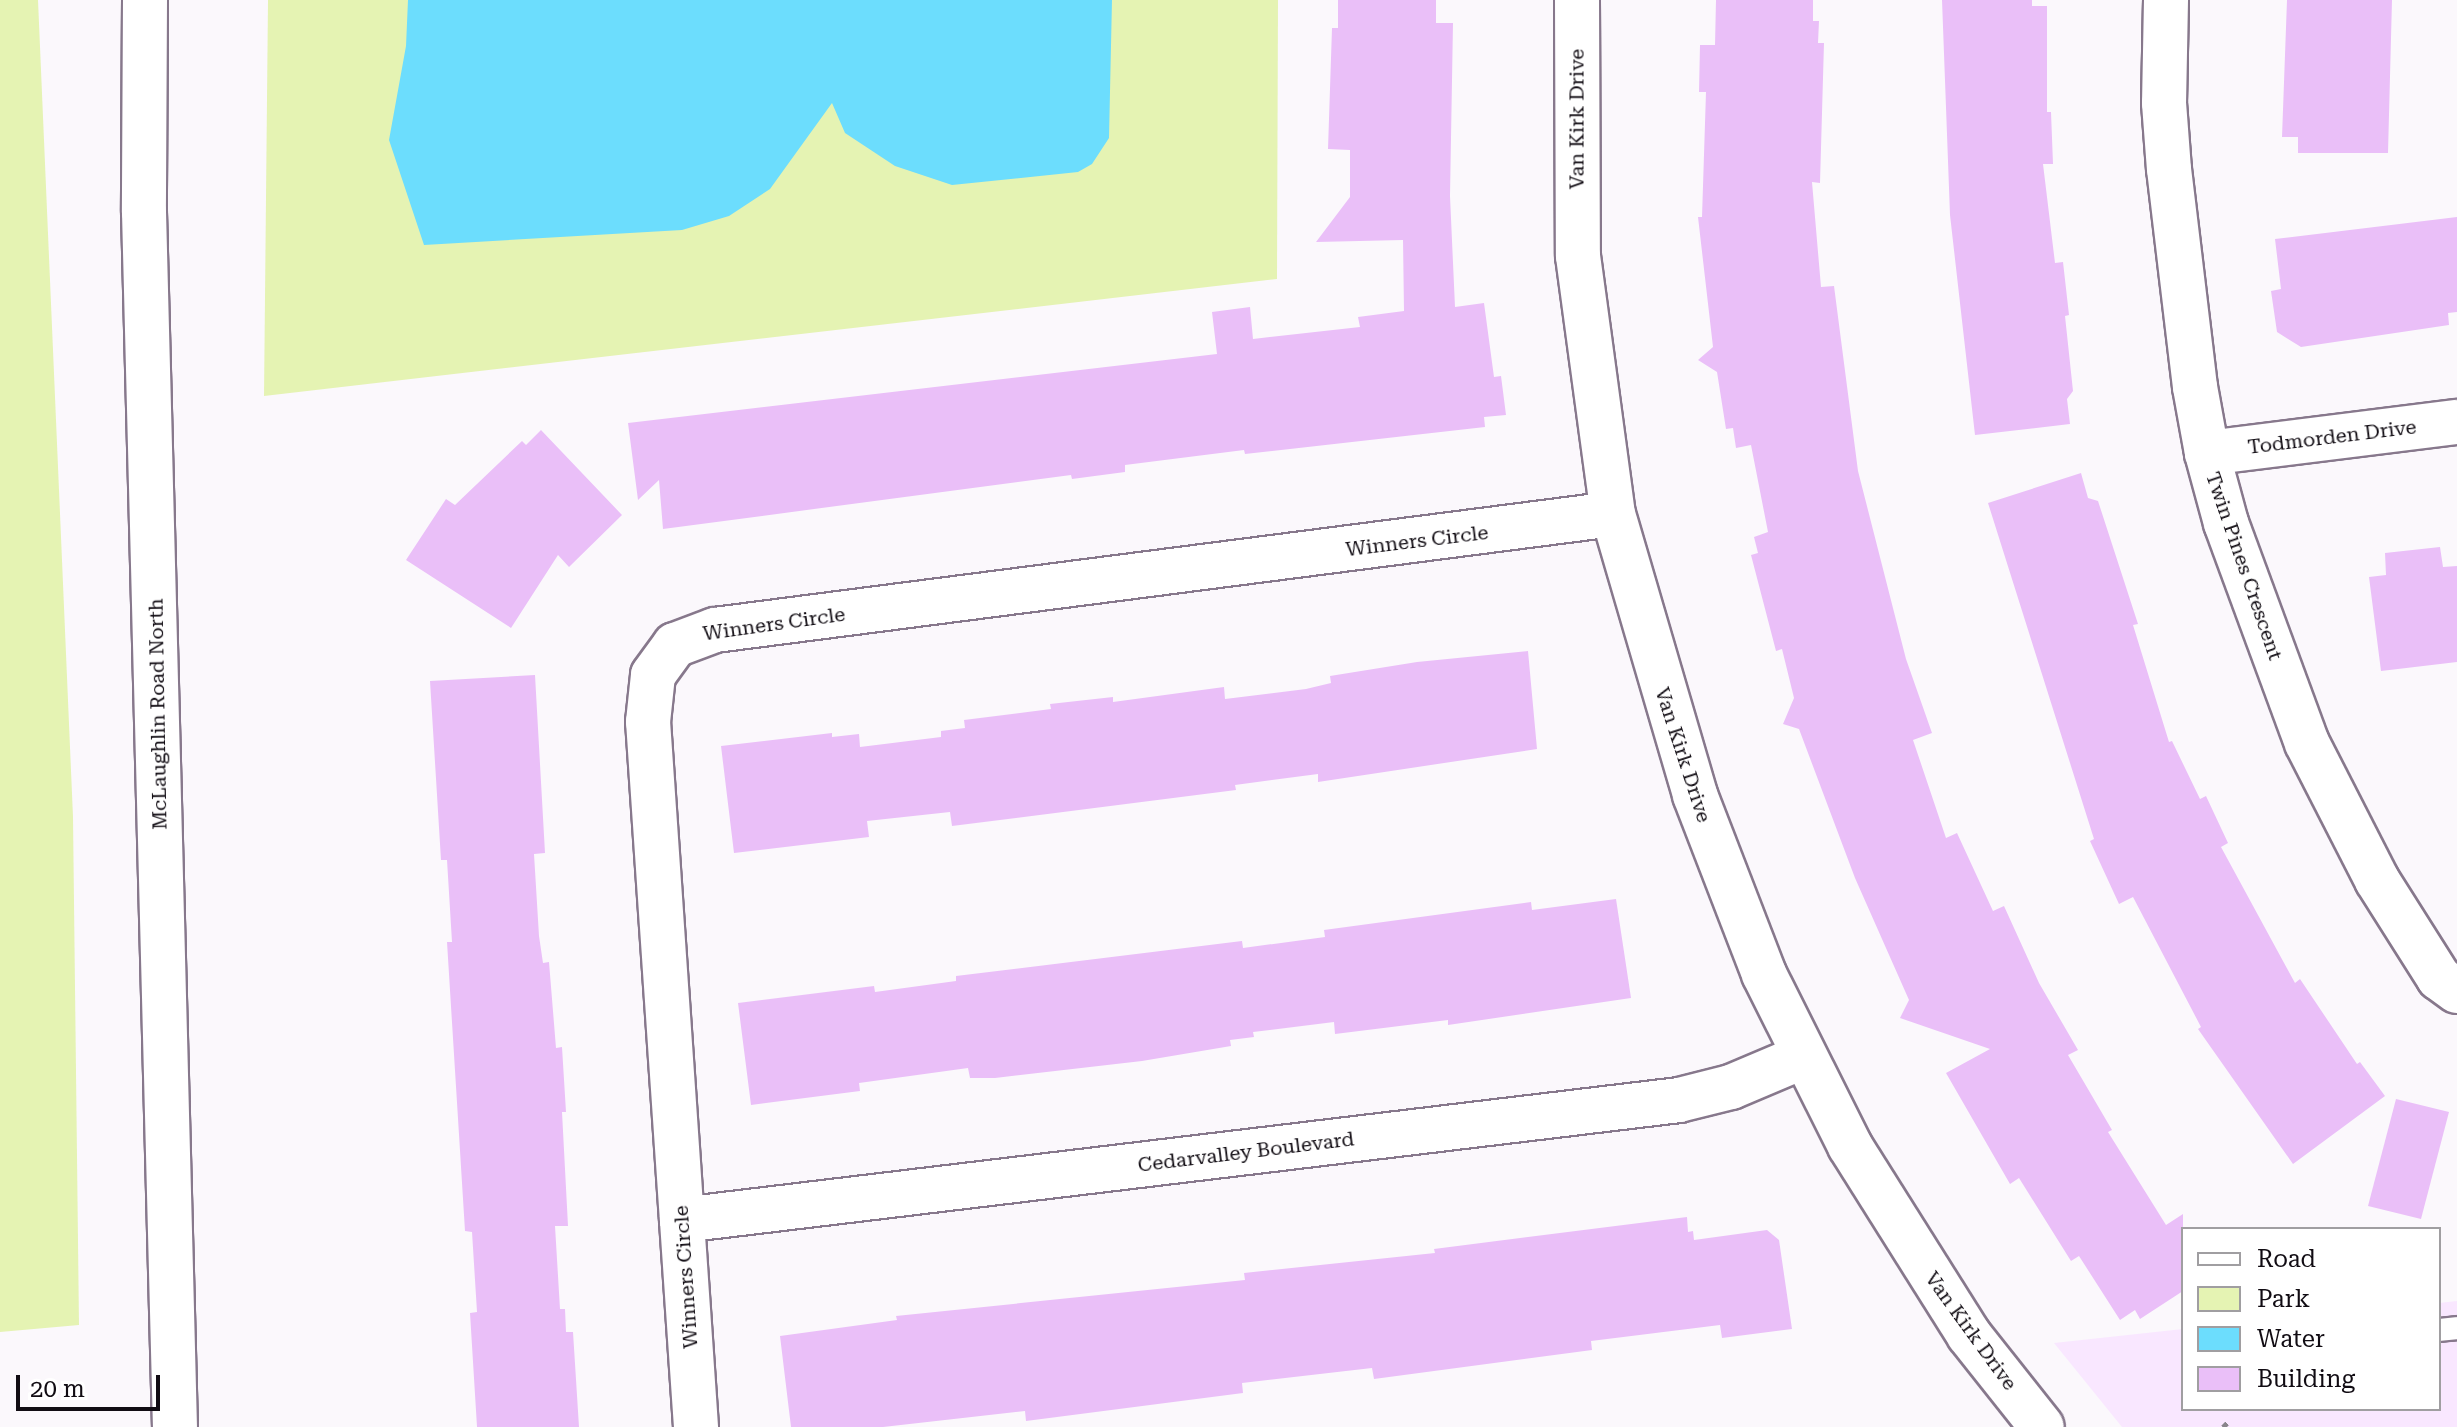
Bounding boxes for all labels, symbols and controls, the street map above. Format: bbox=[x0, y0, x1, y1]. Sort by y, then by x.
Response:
street label: Van Kirk Drive bbox=[1565, 49, 1589, 189]
street label: Todmorden Drive bbox=[2246, 415, 2418, 459]
street label: Twin Pines Crescent bbox=[2201, 469, 2287, 663]
street label: Winners Circle bbox=[1344, 520, 1490, 562]
street label: McLaughlin Road North bbox=[144, 598, 172, 830]
street label: Winners Circle bbox=[701, 602, 847, 646]
street label: Van Kirk Drive bbox=[1650, 684, 1716, 826]
street label: Cedarvalley Boulevard bbox=[1136, 1127, 1356, 1177]
street label: Winners Circle bbox=[669, 1205, 703, 1349]
legend bbox=[2181, 1227, 2441, 1411]
text: Road bbox=[2257, 1245, 2316, 1273]
street label: Van Kirk Drive bbox=[1920, 1267, 2022, 1395]
text: Park bbox=[2257, 1285, 2310, 1313]
text: Water bbox=[2257, 1325, 2325, 1353]
scale bar bbox=[20, 1359, 164, 1409]
text: Building bbox=[2257, 1365, 2355, 1393]
text: 20 m bbox=[30, 1375, 85, 1403]

